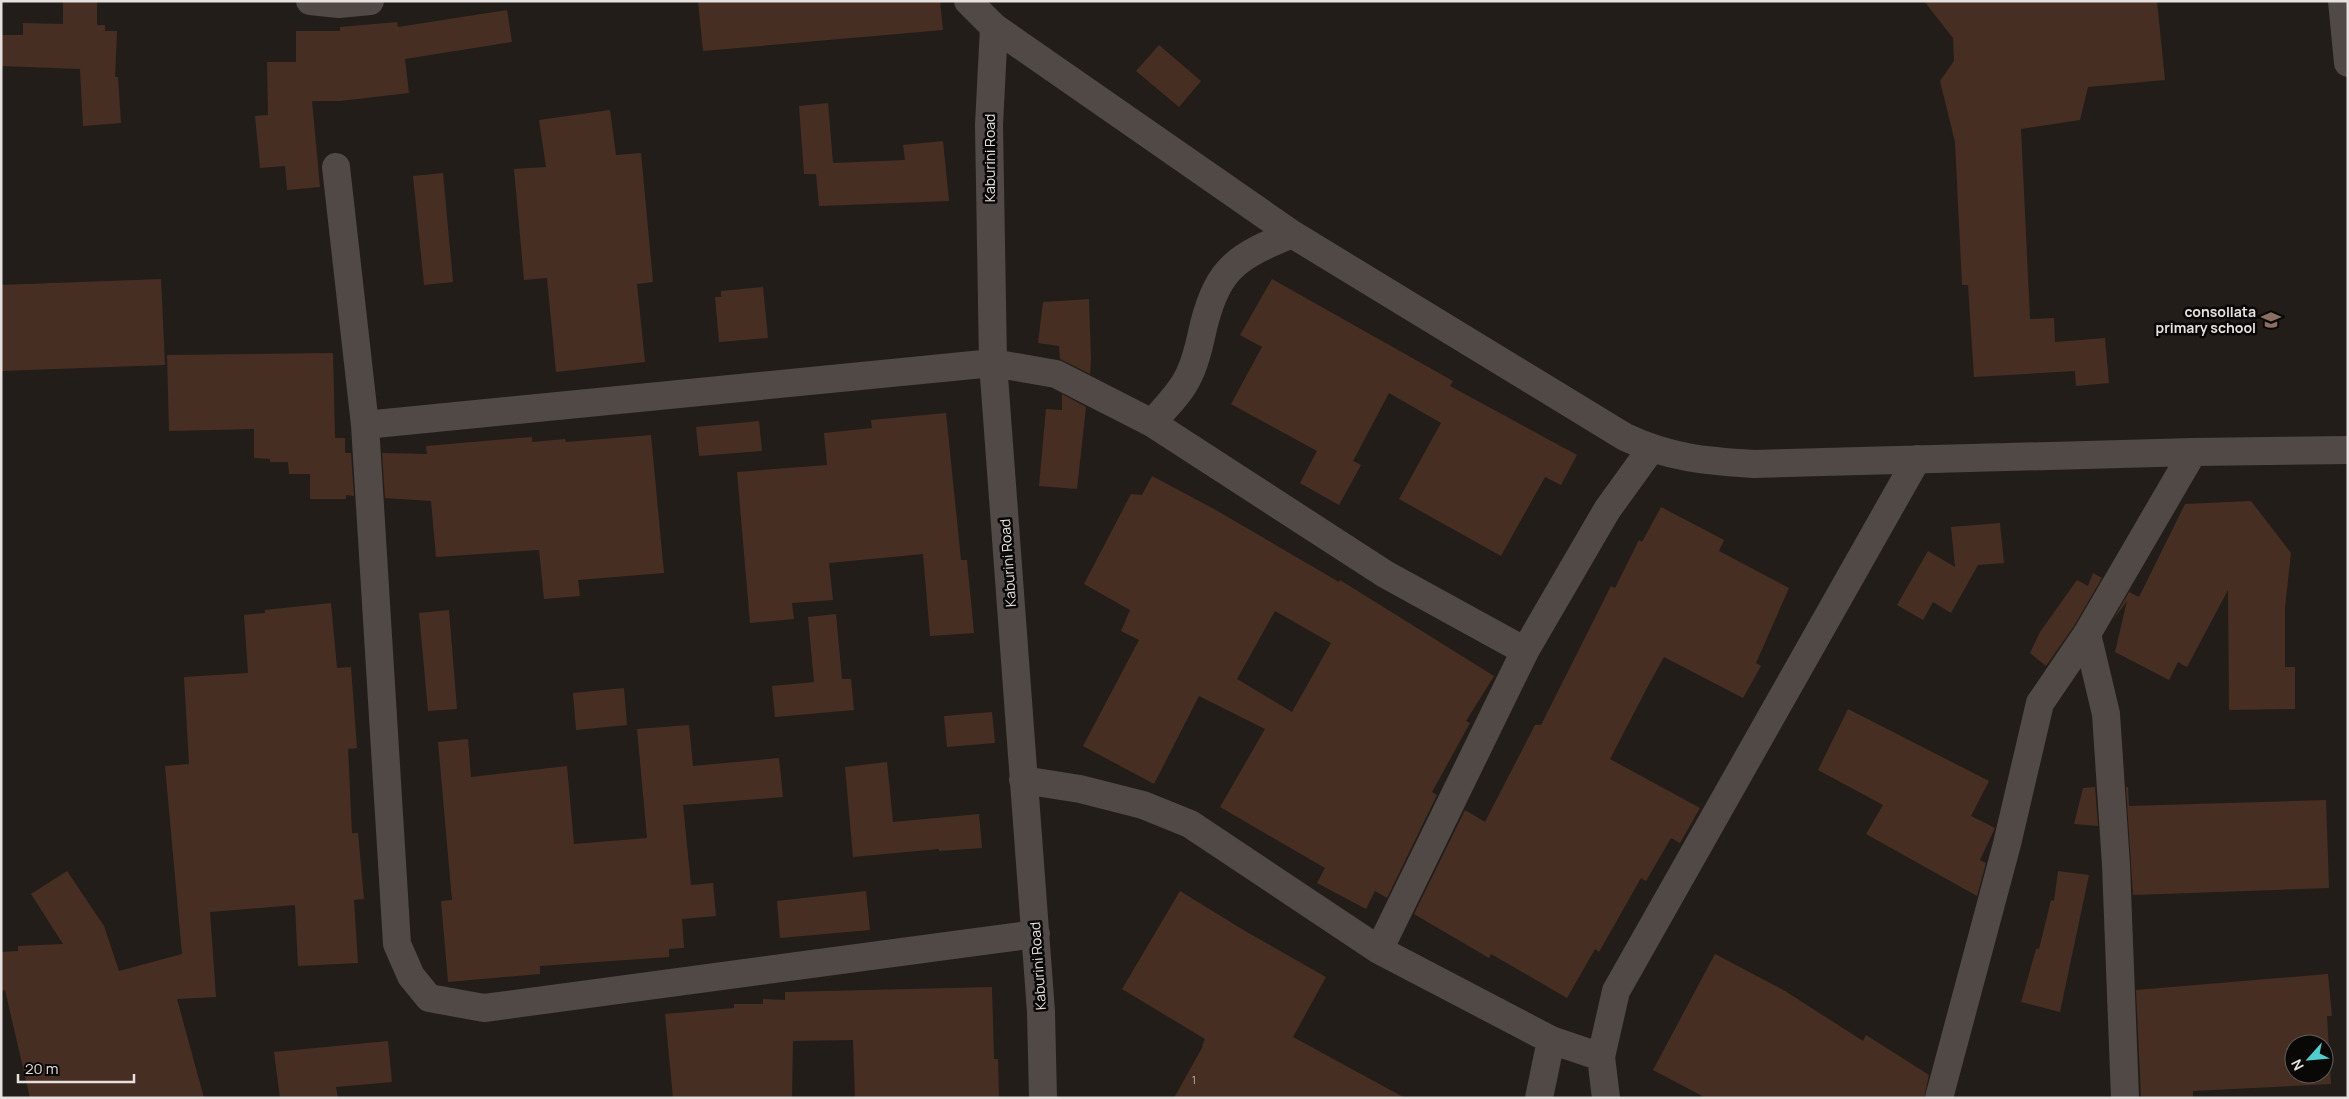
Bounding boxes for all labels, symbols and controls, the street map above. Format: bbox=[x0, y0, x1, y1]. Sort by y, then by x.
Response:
street label: Kaburini Road bbox=[980, 114, 999, 202]
place label: consollata primary school bbox=[2156, 302, 2256, 337]
school or university icon: consollata primary school bbox=[2260, 309, 2282, 331]
street label: Kaburini Road bbox=[995, 518, 1020, 608]
street label: Kaburini Road bbox=[1025, 921, 1050, 1011]
north arrow bbox=[2284, 1034, 2334, 1084]
scale bar bbox=[18, 1052, 134, 1084]
text: N bbox=[2286, 1056, 2308, 1074]
text: 20 m bbox=[25, 1058, 58, 1079]
house number: 1 bbox=[1192, 1072, 1196, 1087]

